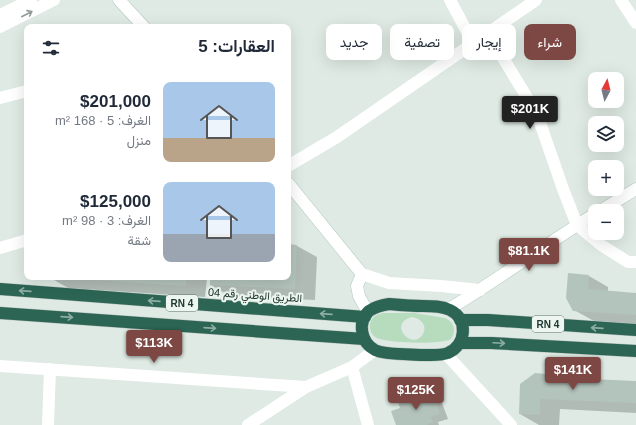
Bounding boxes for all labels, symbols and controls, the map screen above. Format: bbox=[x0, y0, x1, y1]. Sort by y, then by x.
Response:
one-way arrow bbox=[21, 9, 33, 17]
chip: جديد bbox=[326, 24, 382, 60]
chip: تصفية bbox=[390, 24, 454, 60]
chip: إيجار bbox=[462, 24, 516, 60]
chip: شراء bbox=[524, 24, 576, 60]
icon: filters bbox=[40, 37, 62, 59]
text: العقارات: 5 bbox=[198, 37, 275, 56]
north arrow bbox=[588, 72, 624, 108]
map controls bbox=[588, 72, 624, 240]
text: $201,000 bbox=[80, 92, 151, 111]
pin: $201K bbox=[502, 96, 558, 130]
icon: home bbox=[195, 98, 243, 146]
text: $201K bbox=[511, 101, 549, 116]
text: الغرف: 5 · 168 m² bbox=[55, 113, 151, 128]
button: layers bbox=[588, 116, 624, 152]
text: منزل bbox=[127, 133, 151, 148]
button: + bbox=[588, 160, 624, 196]
text: $125,000 bbox=[80, 192, 151, 211]
icon: home bbox=[195, 198, 243, 246]
button: − bbox=[588, 204, 624, 240]
text: الغرف: 3 · 98 m² bbox=[62, 213, 151, 228]
text: شقة bbox=[128, 233, 151, 248]
pin: $81.1K bbox=[496, 238, 562, 272]
text: $81.1K bbox=[508, 243, 550, 258]
street label: الطريق الوطني رقم 04 bbox=[207, 286, 302, 308]
one-way arrow bbox=[19, 288, 32, 295]
road number: RN 4 bbox=[166, 295, 198, 311]
one-way arrow bbox=[148, 297, 161, 304]
one-way arrow bbox=[320, 310, 333, 317]
one-way arrow bbox=[60, 314, 73, 321]
road number: RN 4 bbox=[532, 316, 564, 332]
one-way arrow bbox=[203, 324, 216, 331]
one-way arrow bbox=[591, 324, 604, 331]
pin: $113K bbox=[126, 330, 182, 364]
text: $113K bbox=[135, 335, 173, 350]
one-way arrow bbox=[492, 340, 505, 347]
pin: $141K bbox=[545, 357, 601, 391]
text: $141K bbox=[554, 362, 592, 377]
pin: $125K bbox=[388, 377, 444, 411]
text: $125K bbox=[397, 382, 435, 397]

